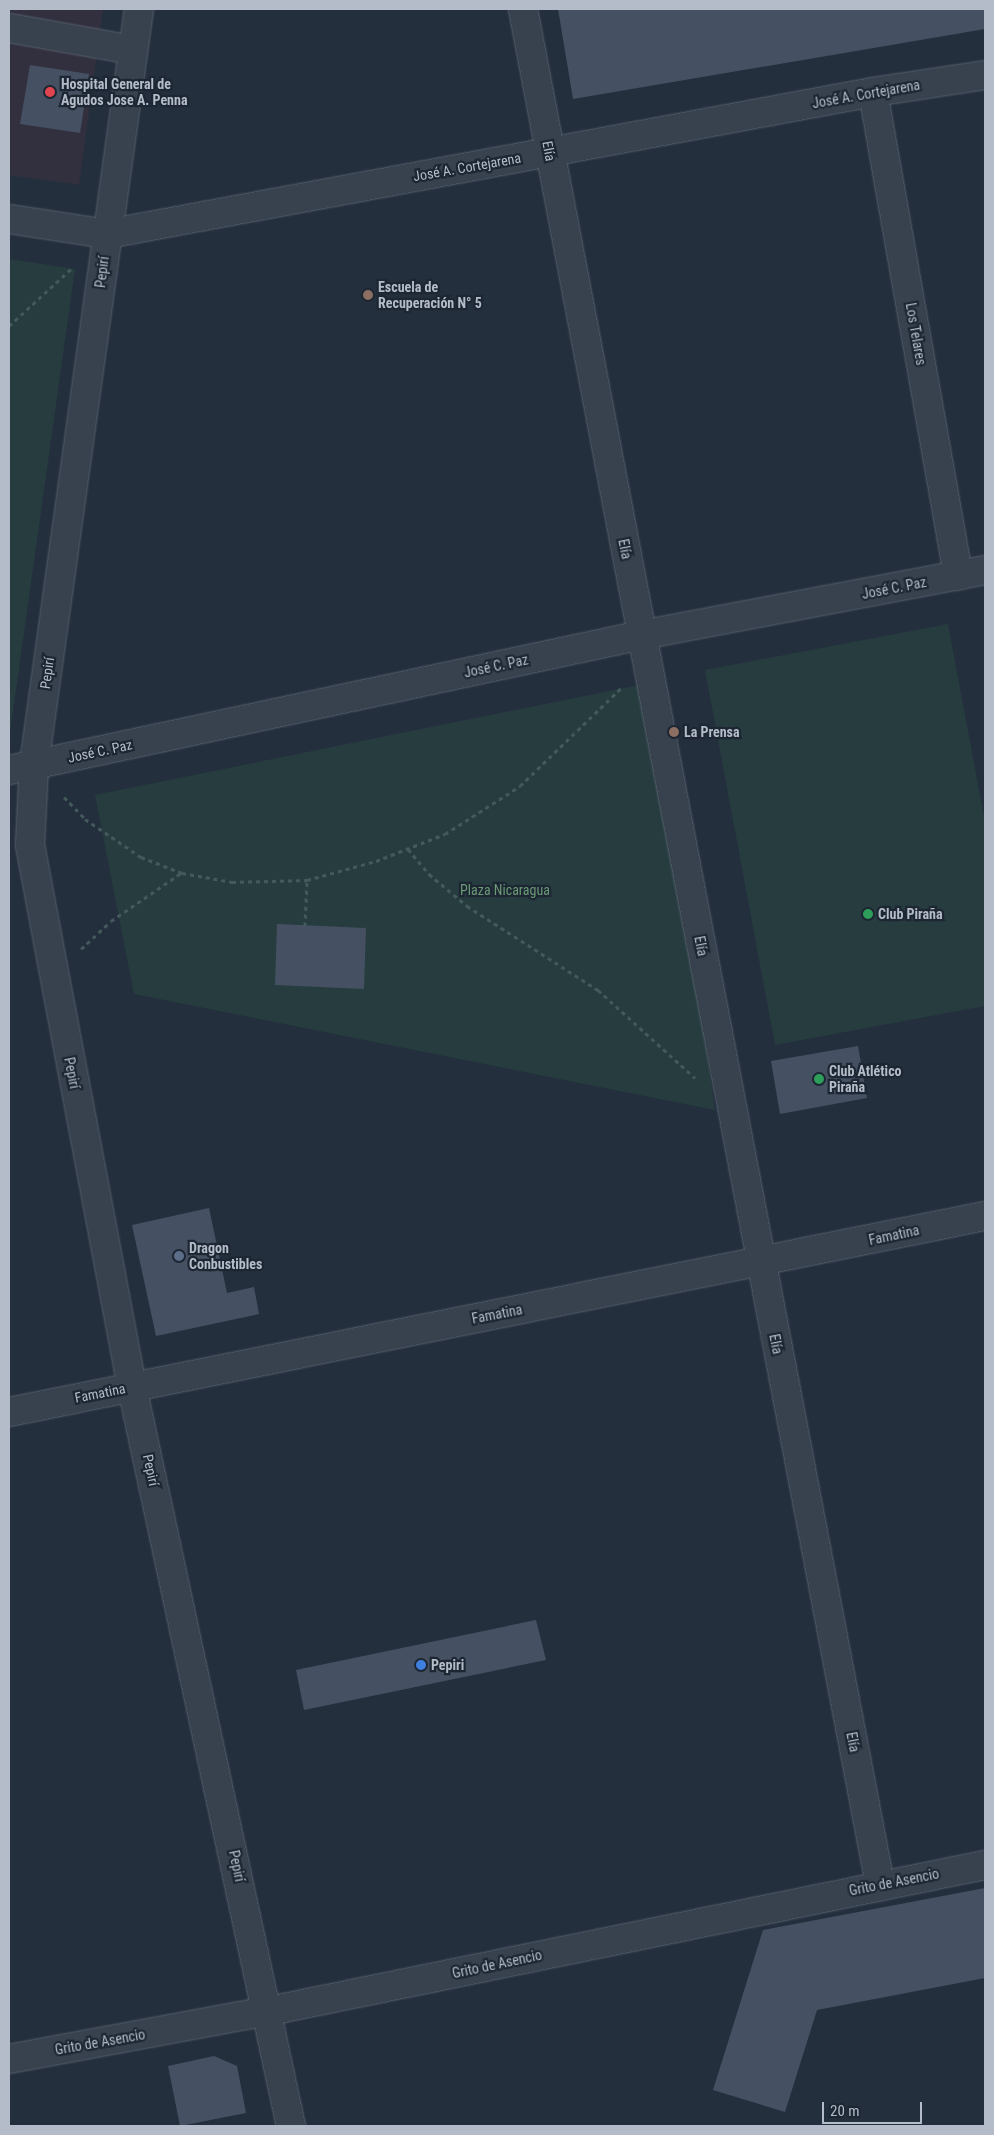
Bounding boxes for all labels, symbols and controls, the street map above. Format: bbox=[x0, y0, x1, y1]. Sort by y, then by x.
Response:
place label: Hospital General de Agudos Jose A. Penna bbox=[61, 76, 187, 108]
street label: José A. Cortejarena bbox=[811, 76, 921, 112]
marker: Hospital General de Agudos Jose A. Penna bbox=[43, 85, 57, 99]
street label: Elía bbox=[539, 139, 559, 163]
street label: José A. Cortejarena bbox=[412, 149, 522, 185]
street label: Pepirí bbox=[92, 255, 112, 289]
place label: Escuela de Recuperación N° 5 bbox=[378, 279, 482, 312]
marker: Escuela de Recuperación N° 5 bbox=[362, 289, 374, 301]
street label: Los Telares bbox=[902, 301, 930, 367]
street label: Elía bbox=[615, 537, 635, 561]
street label: José C. Paz bbox=[860, 574, 928, 602]
street label: José C. Paz bbox=[462, 651, 530, 681]
street label: Pepirí bbox=[36, 656, 58, 690]
place label: La Prensa bbox=[684, 724, 740, 740]
marker: La Prensa bbox=[668, 726, 680, 738]
street label: José C. Paz bbox=[66, 736, 134, 766]
park label: Plaza Nicaragua bbox=[460, 882, 550, 898]
place label: Club Piraña bbox=[878, 906, 943, 922]
marker: Club Piraña bbox=[862, 908, 874, 920]
street label: Elía bbox=[691, 934, 711, 958]
street label: Pepirí bbox=[61, 1056, 83, 1090]
place label: Club Atlético Piraña bbox=[829, 1063, 902, 1096]
marker: Club Atlético Piraña bbox=[813, 1073, 825, 1085]
street label: Famatina bbox=[867, 1221, 921, 1249]
place label: Dragon Conbustibles bbox=[189, 1240, 262, 1272]
marker: Dragon Conbustibles bbox=[173, 1250, 185, 1262]
street label: Famatina bbox=[470, 1301, 524, 1327]
street label: Elía bbox=[766, 1332, 786, 1356]
street label: Famatina bbox=[73, 1380, 127, 1406]
street label: Pepirí bbox=[139, 1453, 163, 1487]
place label: Pepiri bbox=[431, 1657, 464, 1673]
marker: Pepiri bbox=[415, 1659, 427, 1671]
street label: Elía bbox=[843, 1730, 863, 1754]
street label: Pepirí bbox=[225, 1849, 249, 1883]
street label: Grito de Asencio bbox=[848, 1865, 940, 1899]
street label: Grito de Asencio bbox=[451, 1946, 543, 1982]
street label: Grito de Asencio bbox=[54, 2026, 146, 2058]
scale bar bbox=[824, 2092, 924, 2124]
text: 20 m bbox=[830, 2102, 860, 2120]

